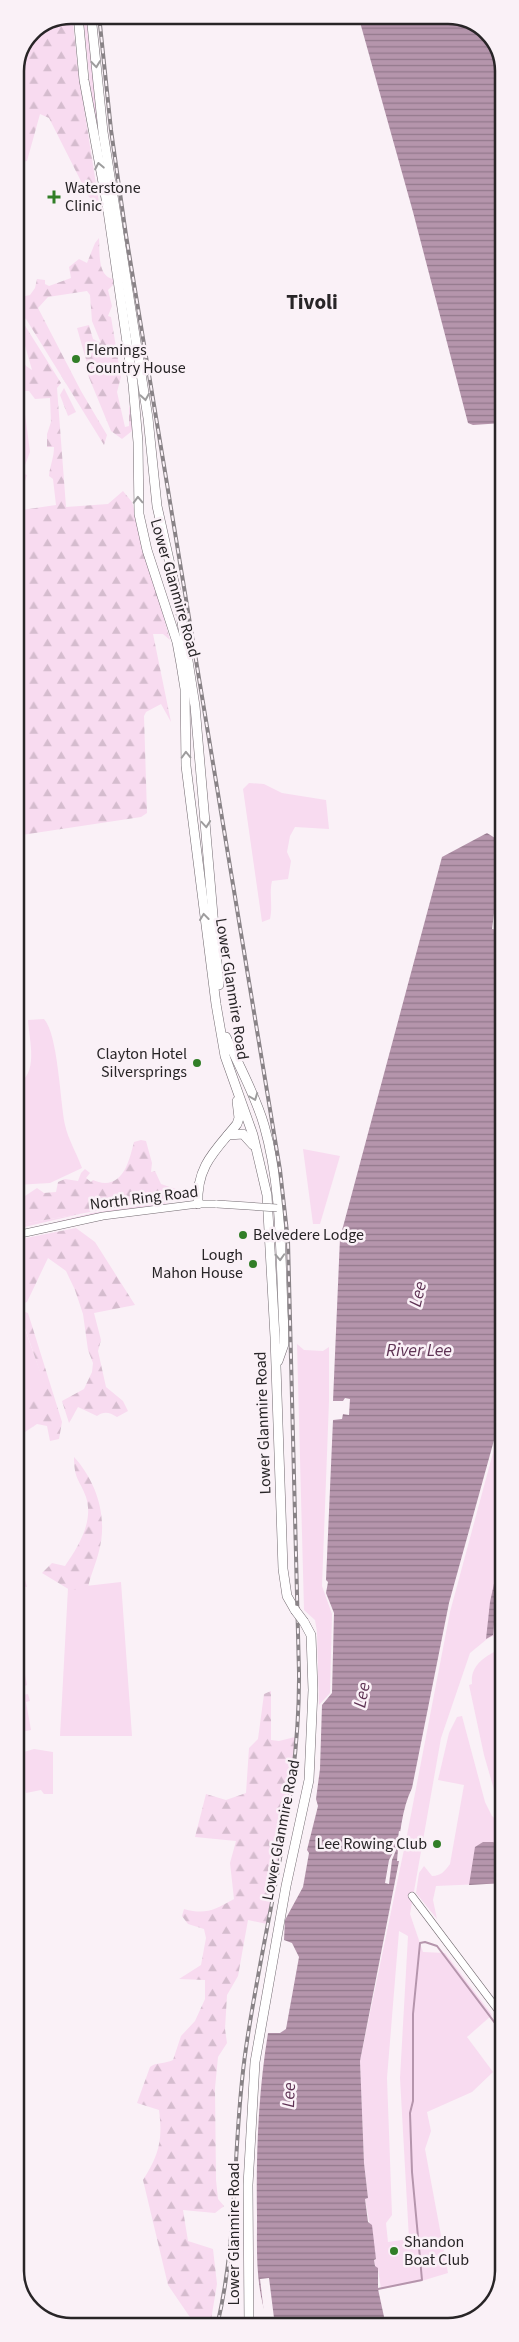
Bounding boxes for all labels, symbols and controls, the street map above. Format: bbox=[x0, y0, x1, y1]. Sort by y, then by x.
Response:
one-way arrow bbox=[90, 60, 101, 68]
one-way arrow bbox=[94, 161, 105, 170]
place label: Waterstone Clinic bbox=[65, 177, 141, 217]
marker: Waterstone Clinic bbox=[47, 190, 61, 204]
district label: Tivoli bbox=[286, 287, 338, 317]
place label: Flemings Country House bbox=[86, 339, 186, 379]
marker: Flemings Country House bbox=[70, 353, 82, 365]
one-way arrow bbox=[139, 394, 150, 402]
one-way arrow bbox=[133, 496, 143, 504]
street label: Lower Glanmire Road bbox=[145, 516, 205, 660]
one-way arrow bbox=[181, 751, 191, 758]
one-way arrow bbox=[200, 821, 211, 829]
one-way arrow bbox=[199, 912, 210, 920]
street label: Lower Glanmire Road bbox=[210, 917, 254, 1061]
place label: Clayton Hotel Silversprings bbox=[96, 1043, 187, 1083]
marker: Clayton Hotel Silversprings bbox=[191, 1057, 203, 1069]
one-way arrow bbox=[248, 1092, 258, 1101]
street label: North Ring Road bbox=[88, 1180, 200, 1216]
place label: Belvedere Lodge bbox=[253, 1224, 364, 1246]
marker: Belvedere Lodge bbox=[237, 1229, 249, 1241]
place label: Lough Mahon House bbox=[152, 1244, 243, 1284]
one-way arrow bbox=[274, 1253, 285, 1261]
marker: Lough Mahon House bbox=[247, 1258, 259, 1270]
water label: Lee bbox=[403, 1278, 433, 1309]
water label: River Lee bbox=[386, 1338, 452, 1363]
street label: Lower Glanmire Road bbox=[250, 1351, 276, 1495]
water label: Lee bbox=[347, 1680, 377, 1710]
street label: Lower Glanmire Road bbox=[257, 1758, 305, 1902]
place label: Lee Rowing Club bbox=[317, 1833, 427, 1855]
marker: Lee Rowing Club bbox=[431, 1838, 443, 1850]
water label: Lee bbox=[276, 2082, 302, 2108]
street label: Lower Glanmire Road bbox=[223, 2162, 245, 2306]
place label: Shandon Boat Club bbox=[404, 2231, 469, 2271]
marker: Shandon Boat Club bbox=[388, 2245, 400, 2257]

